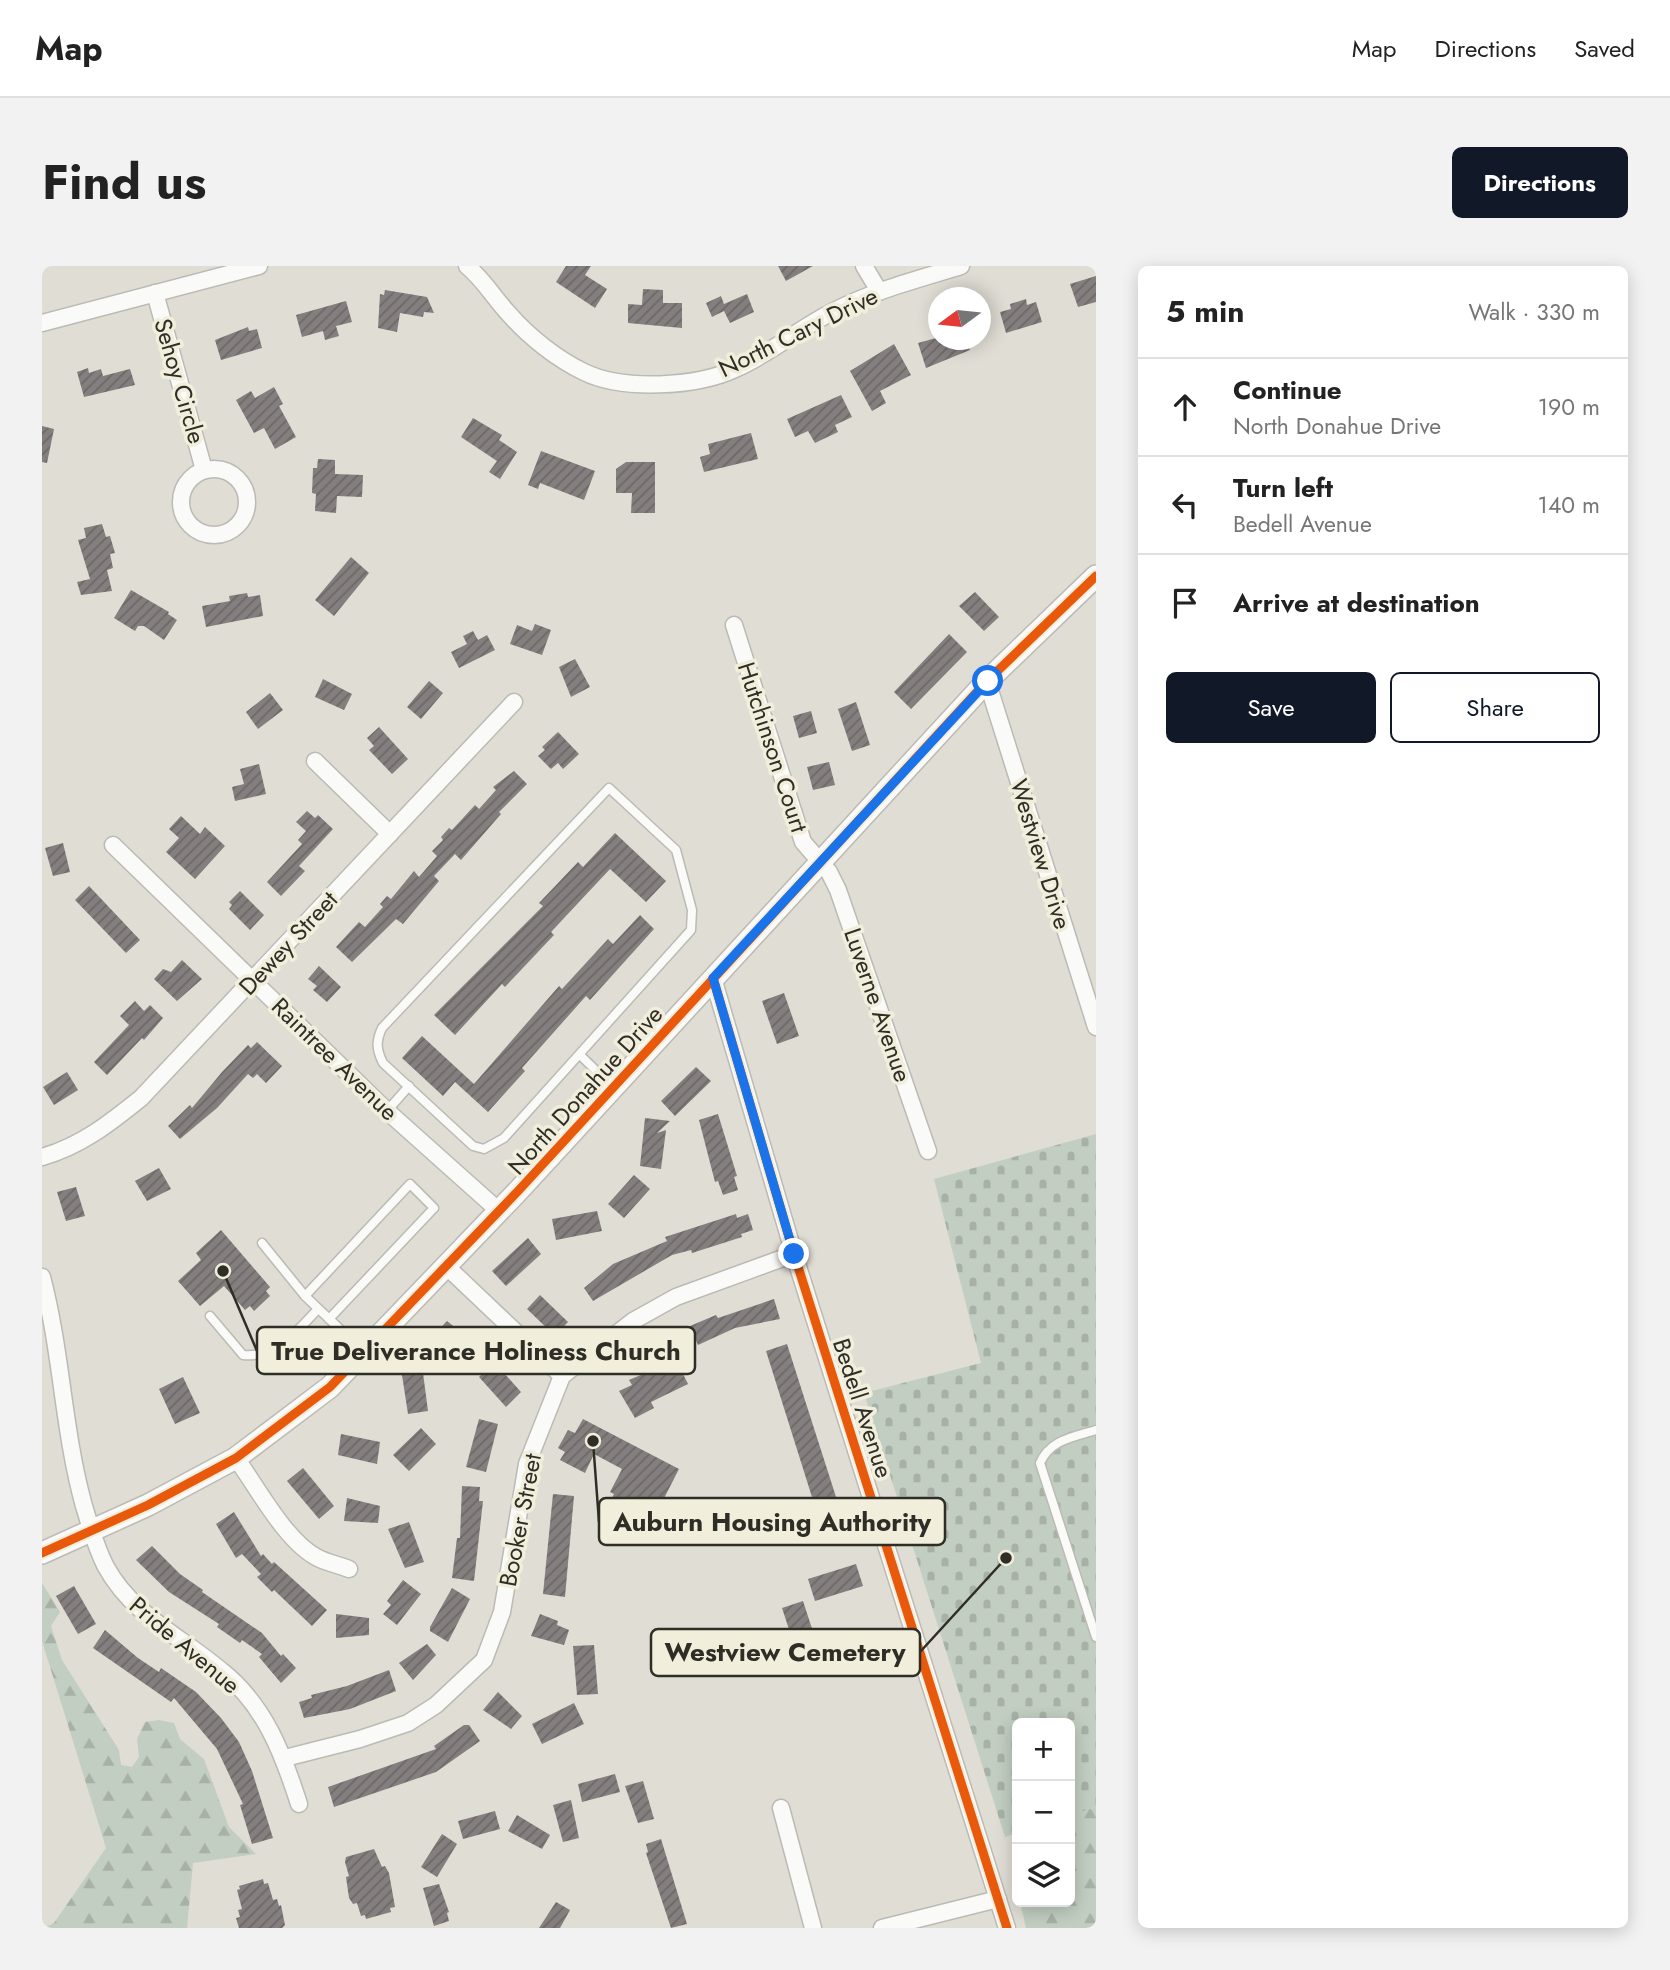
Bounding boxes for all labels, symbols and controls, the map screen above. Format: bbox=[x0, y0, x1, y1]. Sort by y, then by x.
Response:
text: Map bbox=[35, 25, 103, 72]
text: Map bbox=[1352, 31, 1397, 66]
text: Directions bbox=[1435, 31, 1536, 66]
text: Saved bbox=[1574, 31, 1635, 66]
text: Find us bbox=[42, 147, 206, 217]
button: Directions bbox=[1452, 147, 1628, 218]
street label: North Cary Drive bbox=[712, 278, 884, 386]
north arrow bbox=[928, 287, 991, 350]
text: 5 min bbox=[1166, 290, 1244, 333]
text: Walk · 330 m bbox=[1469, 295, 1600, 329]
street label: Sehoy Circle bbox=[145, 314, 215, 448]
text: Continue bbox=[1233, 371, 1342, 409]
icon: ahead bbox=[1166, 388, 1204, 426]
text: 190 m bbox=[1538, 390, 1600, 424]
text: North Donahue Drive bbox=[1233, 409, 1441, 443]
text: Turn left bbox=[1233, 469, 1333, 507]
icon: left bbox=[1166, 486, 1204, 524]
text: 140 m bbox=[1538, 488, 1600, 522]
text: Bedell Avenue bbox=[1233, 507, 1372, 541]
icon: arrive bbox=[1166, 584, 1204, 622]
text: Arrive at destination bbox=[1233, 584, 1480, 622]
street label: Hutchinson Court bbox=[729, 657, 817, 837]
route start bbox=[972, 665, 1003, 696]
button: Save bbox=[1166, 672, 1376, 743]
button: Share bbox=[1390, 672, 1600, 743]
street label: Westview Drive bbox=[1002, 775, 1080, 933]
street label: Dewey Street bbox=[230, 883, 346, 1003]
street label: Luverne Avenue bbox=[835, 923, 921, 1087]
street label: Raintree Avenue bbox=[264, 989, 406, 1129]
street label: North Donahue Drive bbox=[499, 998, 671, 1182]
route end bbox=[778, 1238, 809, 1269]
callout: True Deliverance Holiness Church bbox=[257, 1327, 695, 1374]
text: True Deliverance Holiness Church bbox=[271, 1332, 681, 1370]
street label: Bedell Avenue bbox=[824, 1334, 902, 1482]
street label: Booker Street bbox=[490, 1450, 550, 1590]
callout: Auburn Housing Authority bbox=[599, 1498, 945, 1545]
text: Auburn Housing Authority bbox=[612, 1503, 931, 1541]
street label: Pride Avenue bbox=[122, 1588, 248, 1702]
callout: Westview Cemetery bbox=[651, 1629, 920, 1676]
text: Westview Cemetery bbox=[664, 1633, 906, 1671]
map controls bbox=[1012, 1718, 1075, 1907]
button: + bbox=[1012, 1718, 1075, 1781]
button: − bbox=[1012, 1781, 1075, 1844]
button: layers bbox=[1012, 1844, 1075, 1907]

